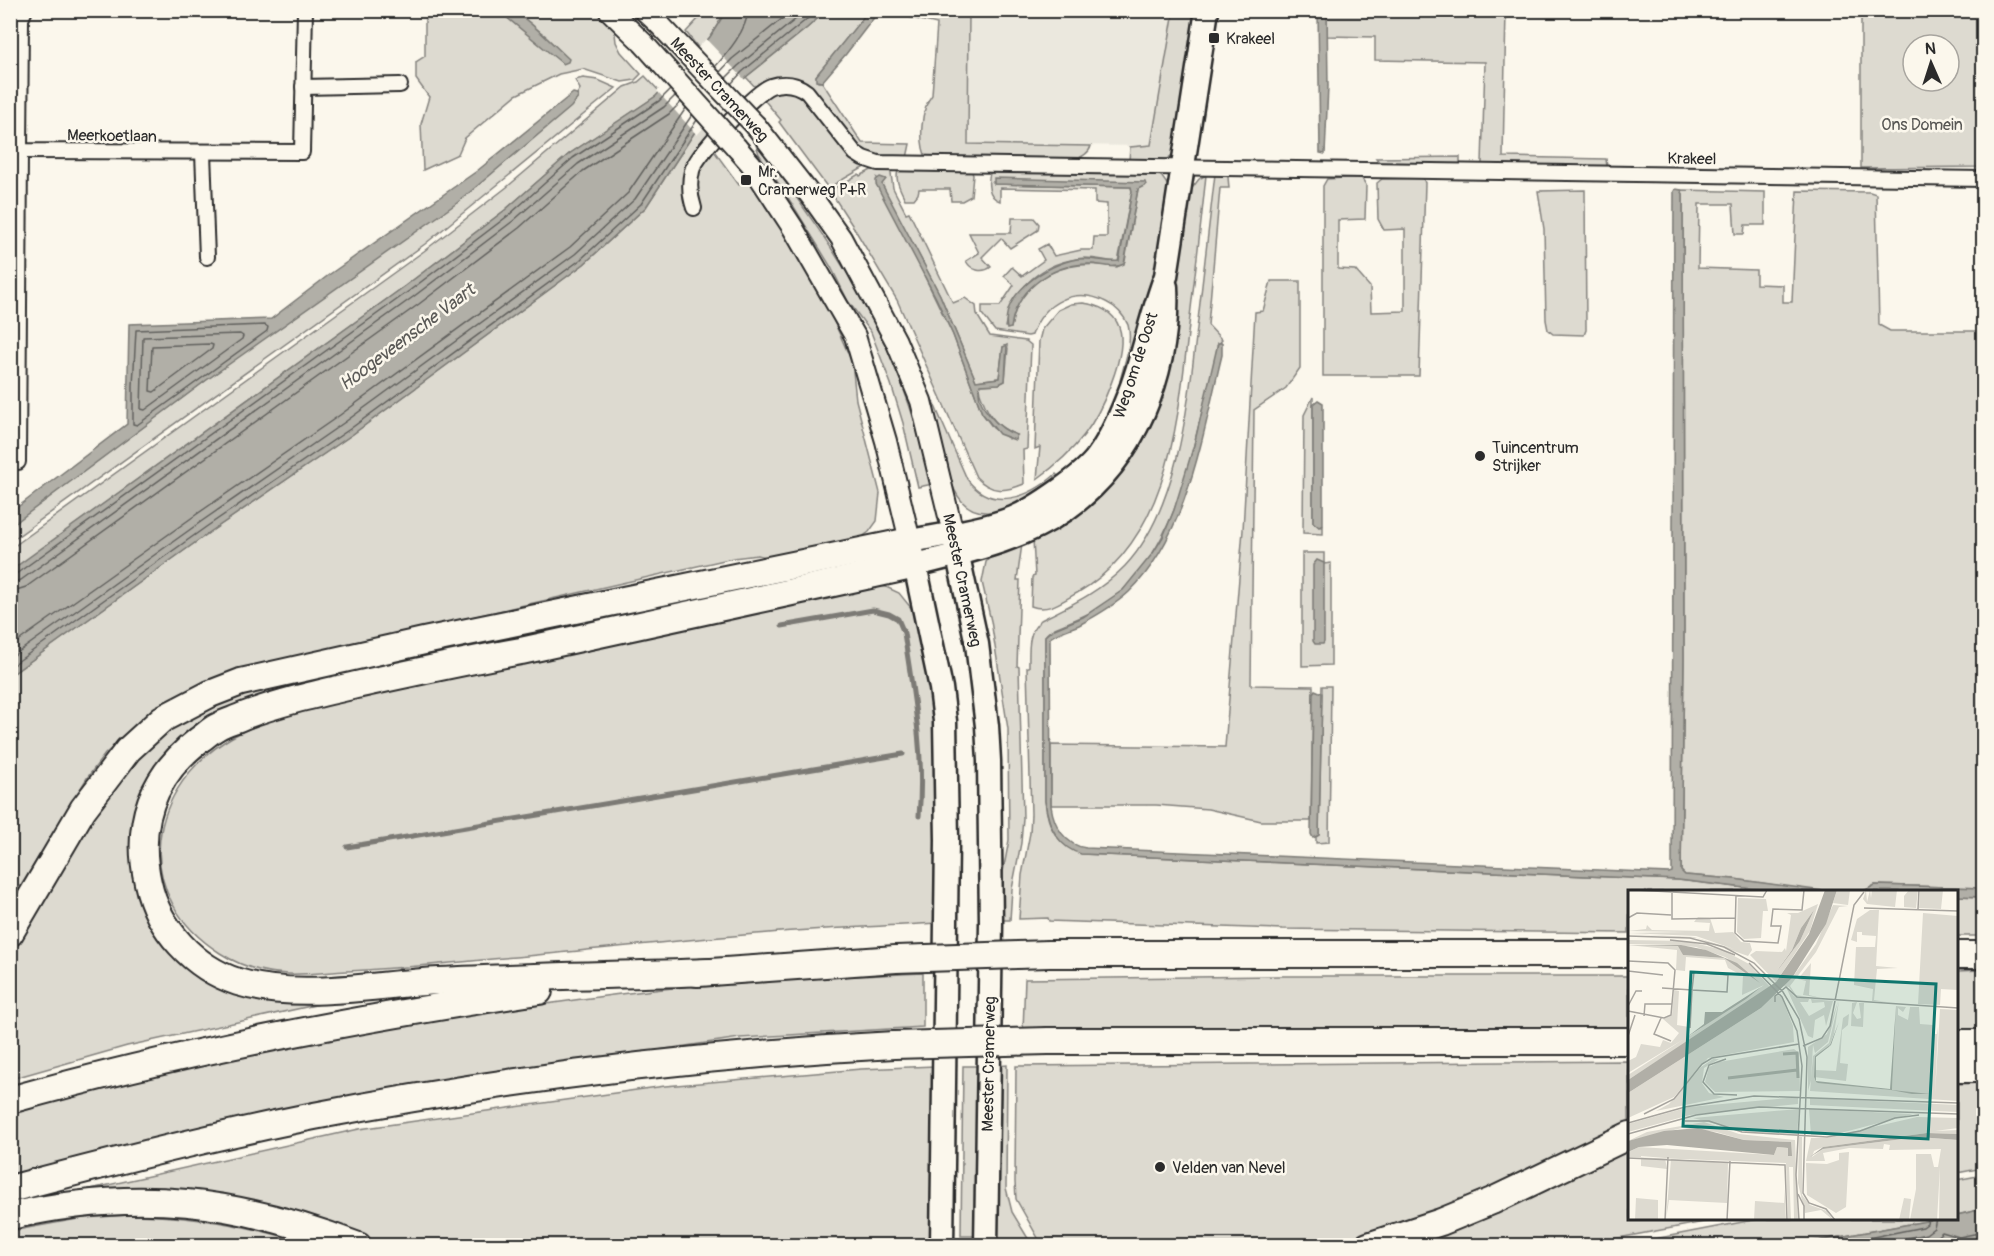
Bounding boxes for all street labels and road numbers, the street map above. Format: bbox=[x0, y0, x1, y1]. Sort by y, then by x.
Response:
street label: Meester Cramerweg bbox=[666, 33, 773, 146]
street label: Meerkoetlaan bbox=[67, 125, 157, 147]
street label: Krakeel bbox=[1667, 149, 1717, 169]
street label: Weg om de Oost bbox=[1109, 309, 1163, 421]
street label: Meester Cramerweg bbox=[938, 512, 986, 649]
street label: Meester Cramerweg bbox=[978, 996, 1000, 1132]

